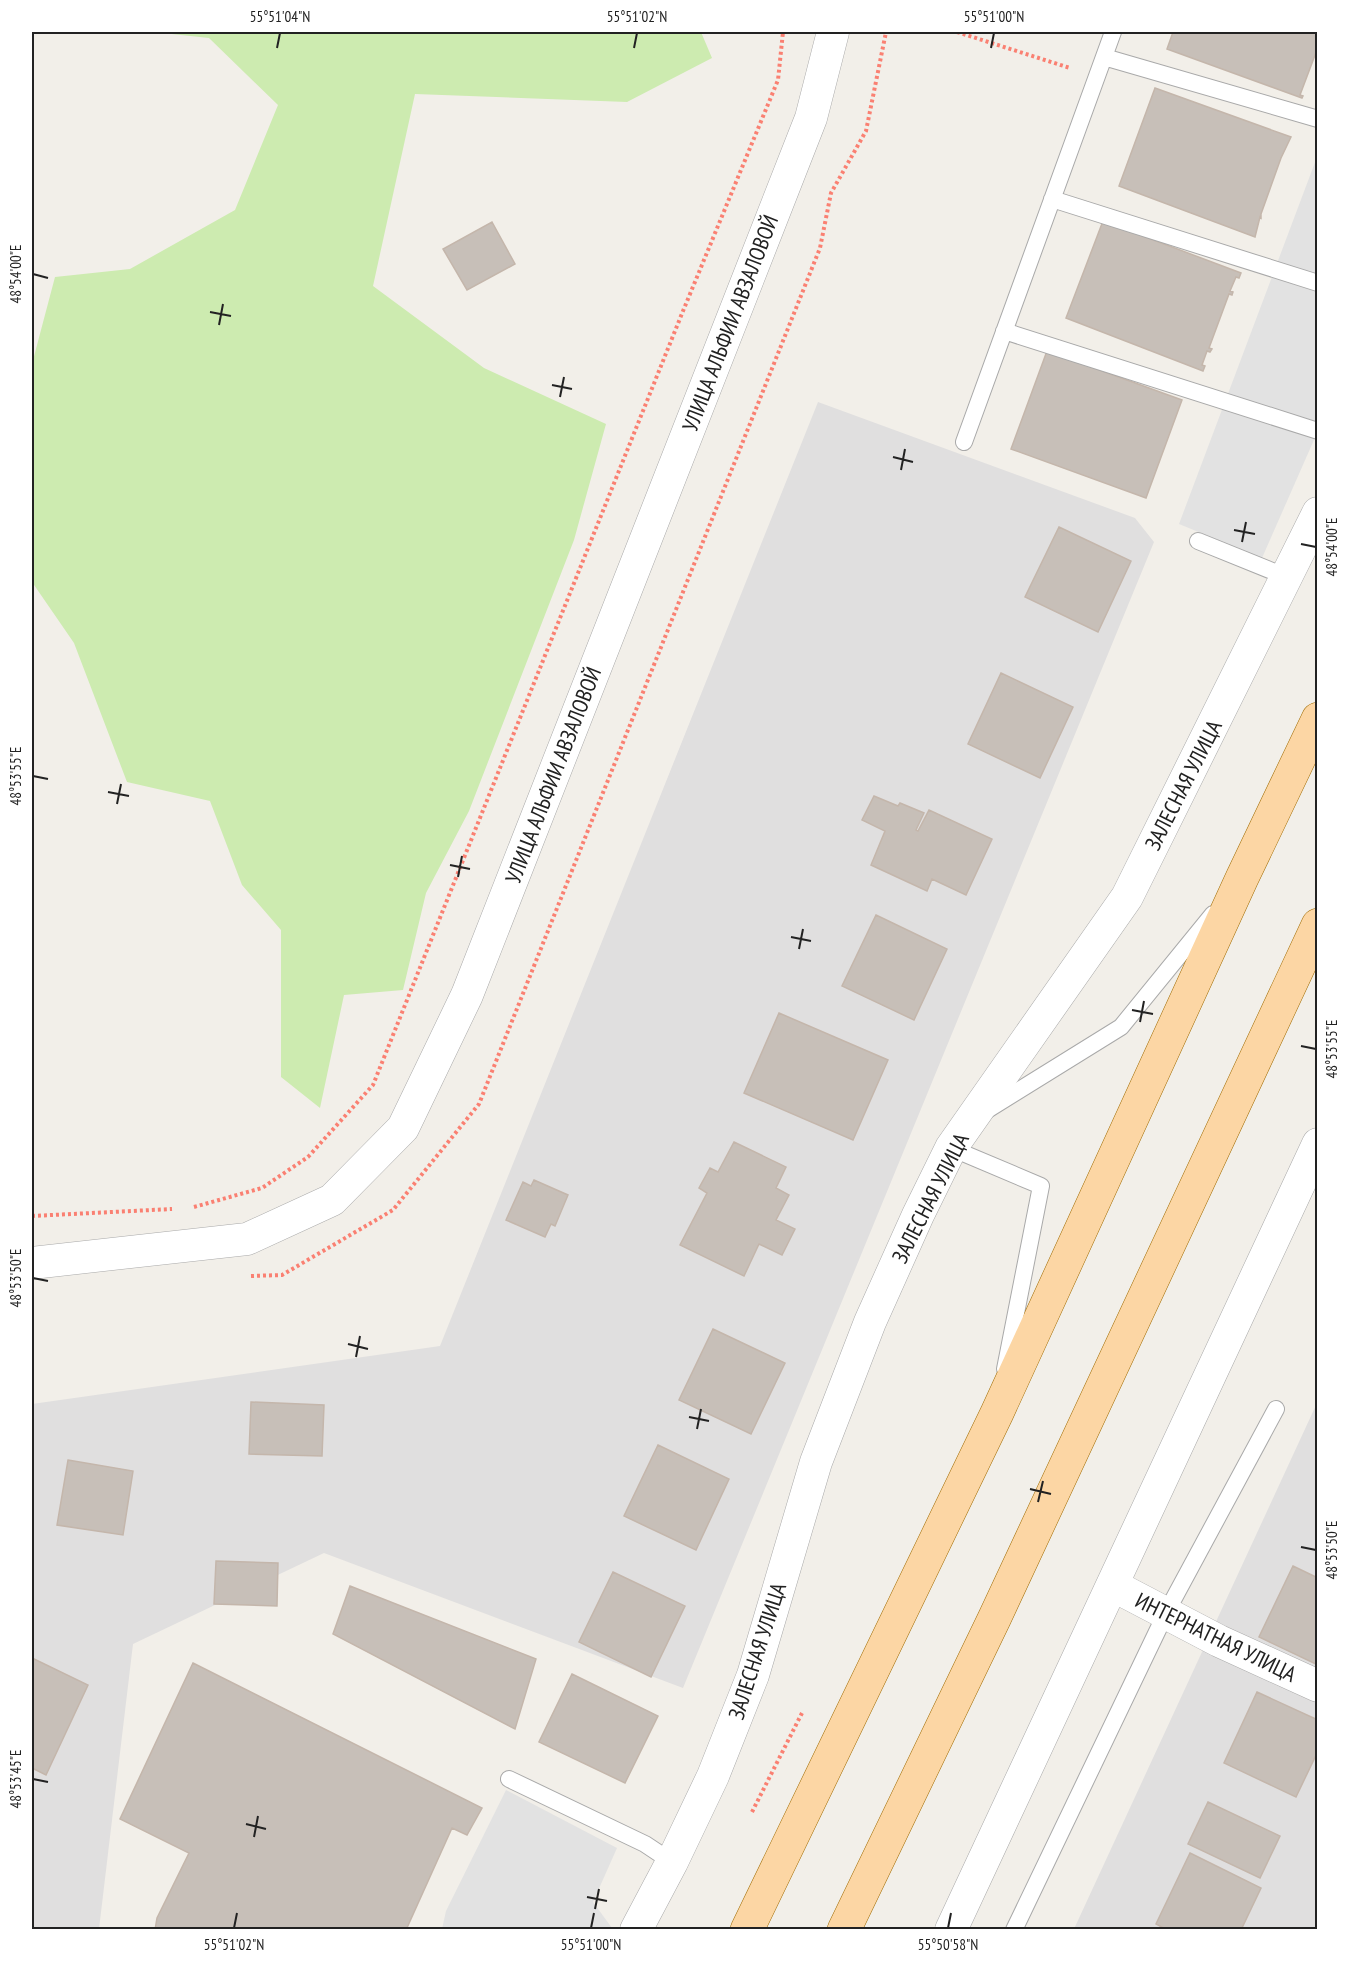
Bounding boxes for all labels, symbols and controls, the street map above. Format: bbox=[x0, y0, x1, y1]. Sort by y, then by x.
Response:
text: 55°51'04"N bbox=[250, 7, 310, 26]
text: 55°51'02"N bbox=[607, 7, 667, 26]
text: 55°51'00"N bbox=[964, 7, 1024, 26]
street label: УЛИЦА АЛЬФИИ АВЗАЛОВОЙ bbox=[676, 211, 784, 435]
text: 48°54'00"E bbox=[6, 244, 25, 304]
text: 48°54'00"E bbox=[1322, 517, 1341, 577]
street label: УЛИЦА АЛЬФИИ АВЗАЛОВОЙ bbox=[499, 663, 607, 887]
street label: ЗАЛЕСНАЯ УЛИЦА bbox=[1138, 715, 1228, 855]
text: 48°53'55"E bbox=[6, 746, 25, 806]
text: 48°53'55"E bbox=[1322, 1019, 1341, 1079]
street label: ЗАЛЕСНАЯ УЛИЦА bbox=[885, 1128, 975, 1268]
text: 48°53'50"E bbox=[6, 1248, 25, 1308]
text: 48°53'50"E bbox=[1322, 1520, 1341, 1580]
street label: ЗАЛЕСНАЯ УЛИЦА bbox=[722, 1579, 792, 1723]
street label: ИНТЕРНАТНАЯ УЛИЦА bbox=[1131, 1586, 1302, 1688]
text: 48°53'45"E bbox=[6, 1749, 25, 1809]
text: 55°51'02"N bbox=[204, 1935, 264, 1954]
text: 55°51'00"N bbox=[561, 1935, 621, 1954]
text: 55°50'58"N bbox=[918, 1935, 978, 1954]

